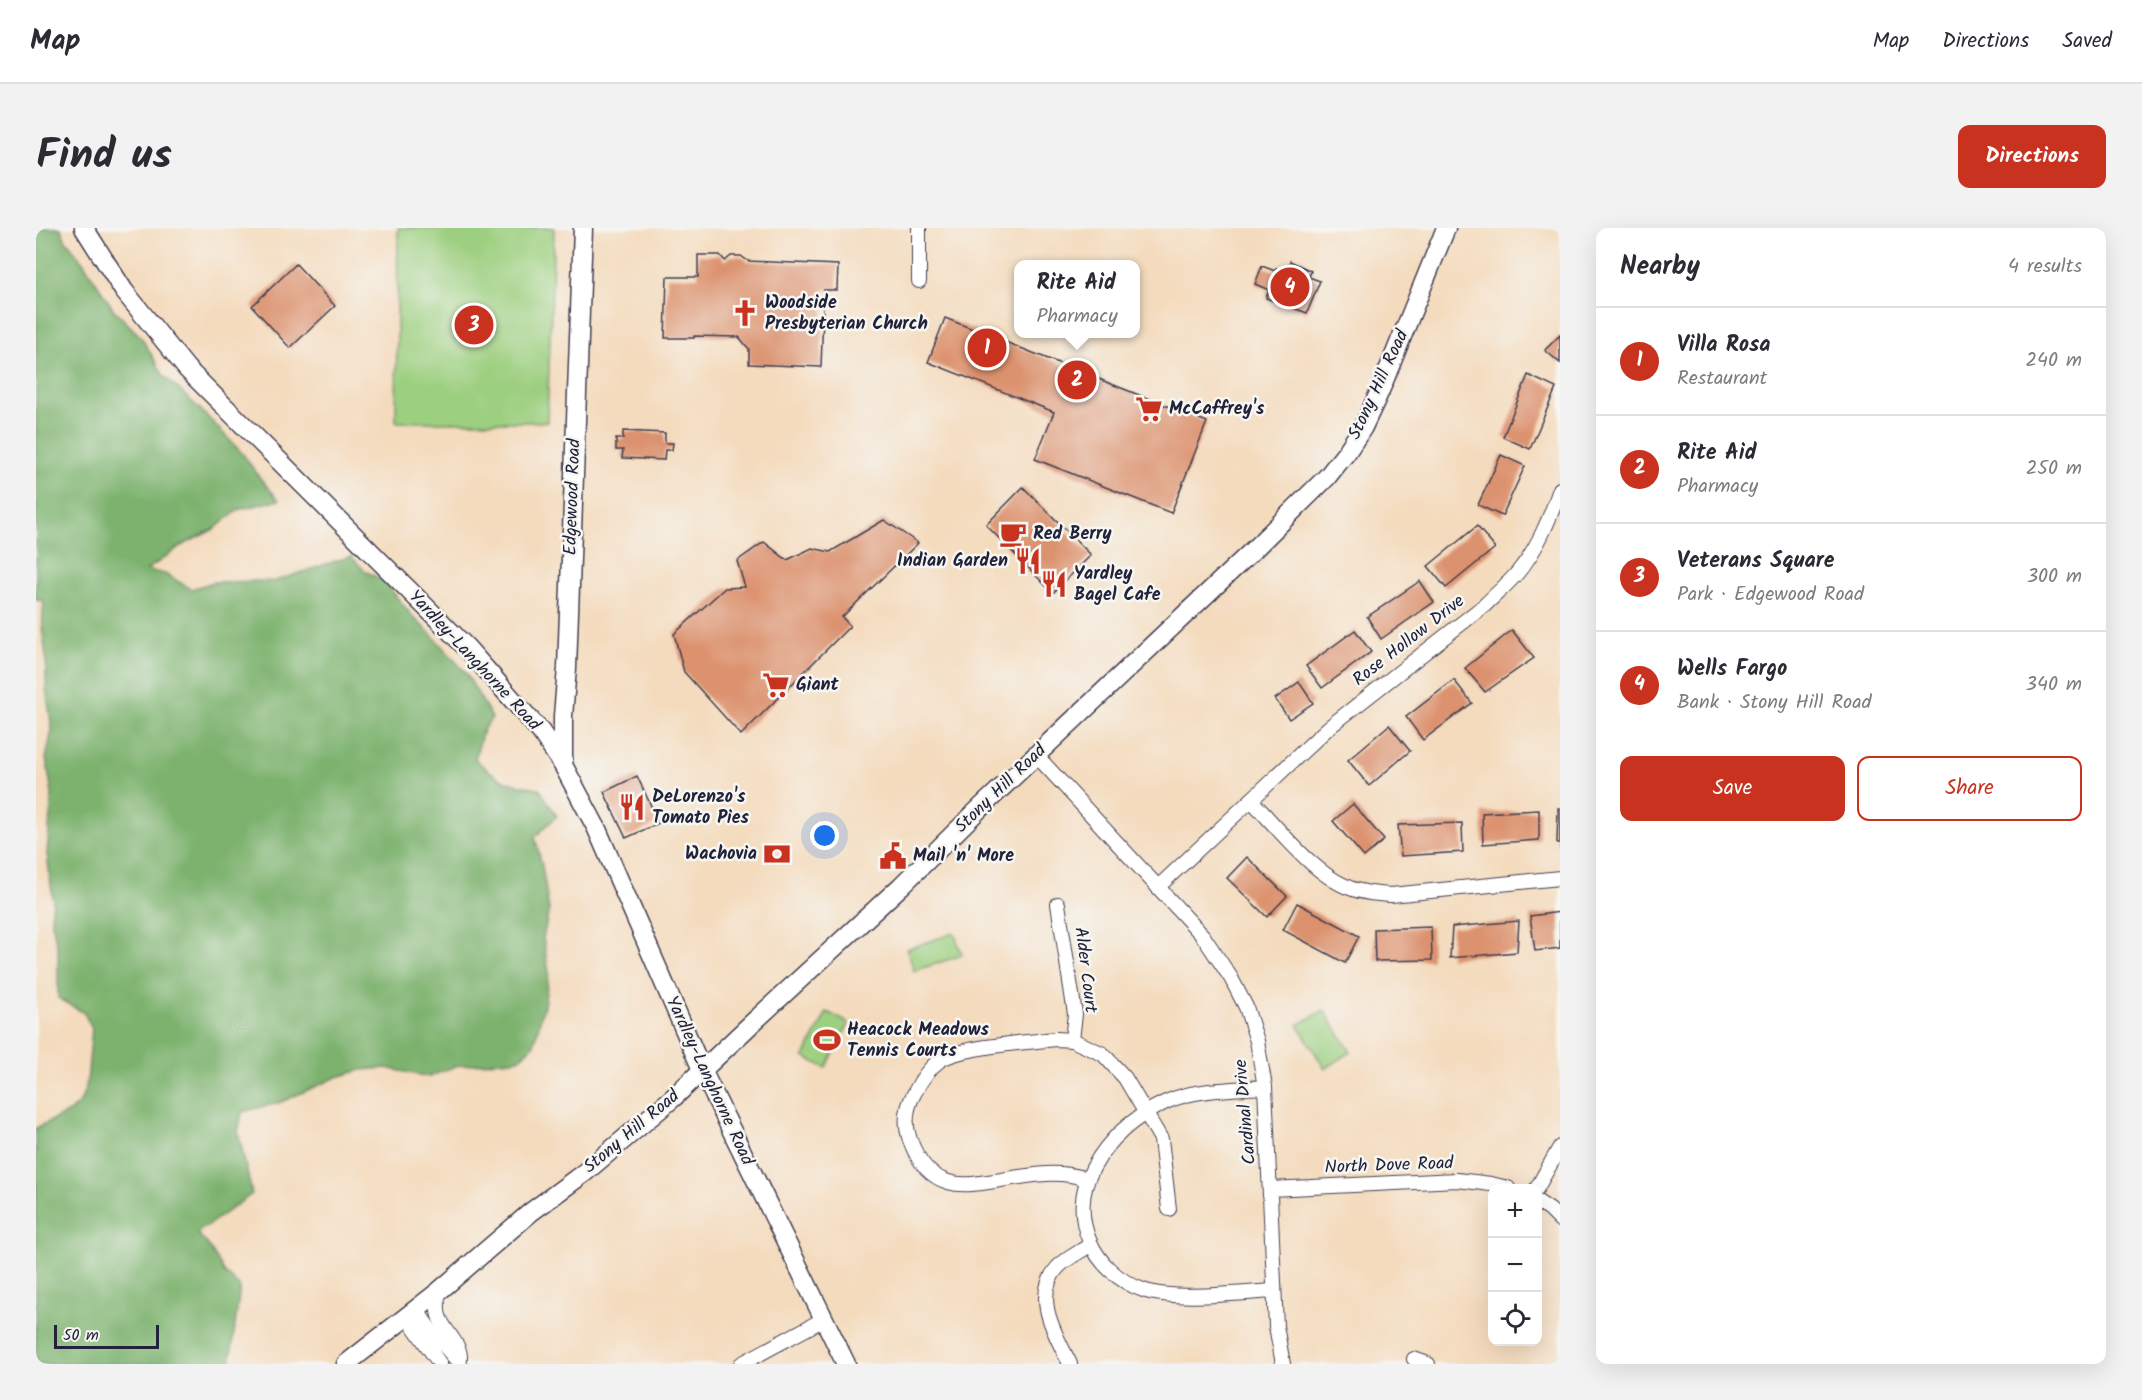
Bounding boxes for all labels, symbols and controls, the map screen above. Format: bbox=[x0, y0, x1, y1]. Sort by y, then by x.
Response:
text: Map bbox=[30, 19, 81, 64]
text: Map bbox=[1873, 25, 1909, 58]
text: Directions bbox=[1942, 25, 2029, 58]
text: Saved bbox=[2062, 25, 2112, 58]
text: Find us bbox=[36, 123, 172, 190]
button: Directions bbox=[1958, 125, 2106, 188]
text: Nearby bbox=[1620, 246, 1700, 288]
text: 4 results bbox=[2008, 251, 2082, 283]
popup bbox=[1014, 260, 1140, 338]
pin: 4 bbox=[1270, 264, 1310, 310]
text: Rite Aid bbox=[1036, 266, 1116, 301]
place label: Woodside Presbyterian Church bbox=[765, 289, 928, 339]
church icon: Woodside Presbyterian Church bbox=[730, 298, 760, 328]
text: Pharmacy bbox=[1036, 301, 1118, 333]
pin: 3 bbox=[454, 302, 494, 348]
street label: Stony Hill Road bbox=[1341, 324, 1418, 445]
pin: 1 bbox=[968, 326, 1006, 370]
text: Villa Rosa bbox=[1677, 328, 1771, 363]
text: 1 bbox=[1636, 345, 1643, 377]
text: 240 m bbox=[2025, 345, 2082, 377]
pin: 2 bbox=[1058, 358, 1096, 402]
text: Restaurant bbox=[1677, 363, 1767, 395]
supermarket icon: McCaffrey's bbox=[1134, 394, 1164, 424]
place label: McCaffrey's bbox=[1169, 395, 1265, 424]
text: Rite Aid bbox=[1677, 436, 1757, 471]
street label: Edgewood Road bbox=[556, 437, 590, 556]
text: 2 bbox=[1634, 453, 1645, 485]
text: 250 m bbox=[2026, 453, 2082, 485]
text: Pharmacy bbox=[1677, 471, 1758, 503]
cafe icon: Red Berry bbox=[998, 519, 1028, 549]
place label: Red Berry bbox=[1033, 520, 1112, 549]
text: Veterans Square bbox=[1677, 544, 1834, 579]
restaurant icon: Indian Garden bbox=[1013, 546, 1043, 576]
place label: Indian Garden bbox=[897, 547, 1008, 576]
place label: Yardley Bagel Cafe bbox=[1074, 560, 1161, 610]
text: 3 bbox=[1634, 561, 1645, 593]
text: 300 m bbox=[2027, 561, 2082, 593]
restaurant icon: Yardley Bagel Cafe bbox=[1039, 569, 1069, 599]
text: Park · Edgewood Road bbox=[1677, 579, 1864, 611]
street label: Yardley-Langhorne Road bbox=[401, 584, 548, 739]
street label: Rose Hollow Drive bbox=[1347, 588, 1471, 694]
text: Wells Fargo bbox=[1677, 652, 1787, 687]
text: 4 bbox=[1634, 669, 1645, 701]
text: 340 m bbox=[2026, 669, 2082, 701]
supermarket icon: Giant bbox=[761, 670, 791, 700]
place label: Giant bbox=[796, 671, 840, 700]
text: Bank · Stony Hill Road bbox=[1677, 687, 1872, 719]
street label: Stony Hill Road bbox=[948, 737, 1054, 841]
button: Save bbox=[1620, 756, 1845, 821]
button: Share bbox=[1857, 756, 2082, 821]
place label: DeLorenzo's Tomato Pies bbox=[652, 783, 750, 833]
restaurant icon: DeLorenzo's Tomato Pies bbox=[617, 792, 647, 822]
your location bbox=[810, 821, 839, 850]
bank icon: Wachovia bbox=[762, 839, 792, 869]
place label: Wachovia bbox=[685, 840, 757, 869]
public building icon: Mail 'n' More bbox=[878, 841, 908, 871]
place label: Mail 'n' More bbox=[913, 842, 1014, 871]
street label: Alder Court bbox=[1065, 925, 1105, 1016]
street label: Yardley-Langhorne Road bbox=[657, 991, 761, 1171]
place label: Heacock Meadows Tennis Courts bbox=[847, 1016, 990, 1066]
sports icon: Heacock Meadows Tennis Courts bbox=[812, 1025, 842, 1055]
street label: Cardinal Drive bbox=[1227, 1058, 1265, 1166]
street label: Stony Hill Road bbox=[577, 1082, 687, 1181]
street label: North Dove Road bbox=[1324, 1149, 1455, 1183]
map controls bbox=[1488, 1184, 1542, 1346]
button: + bbox=[1488, 1184, 1542, 1238]
button: − bbox=[1488, 1238, 1542, 1292]
button: locate bbox=[1488, 1292, 1542, 1346]
scale bar bbox=[54, 1322, 159, 1350]
text: 50 m bbox=[63, 1323, 99, 1348]

